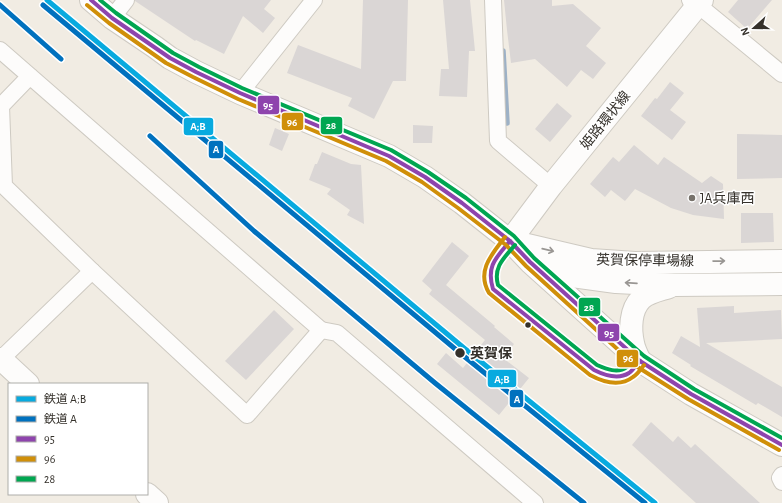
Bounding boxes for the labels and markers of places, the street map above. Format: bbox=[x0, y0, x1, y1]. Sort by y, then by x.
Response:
place label: JA兵庫西 bbox=[700, 191, 754, 206]
marker: JA兵庫西 bbox=[687, 193, 697, 203]
unlabelled marker bbox=[523, 320, 533, 330]
marker: 英賀保 bbox=[453, 346, 467, 360]
place label: 英賀保 bbox=[470, 346, 512, 361]

